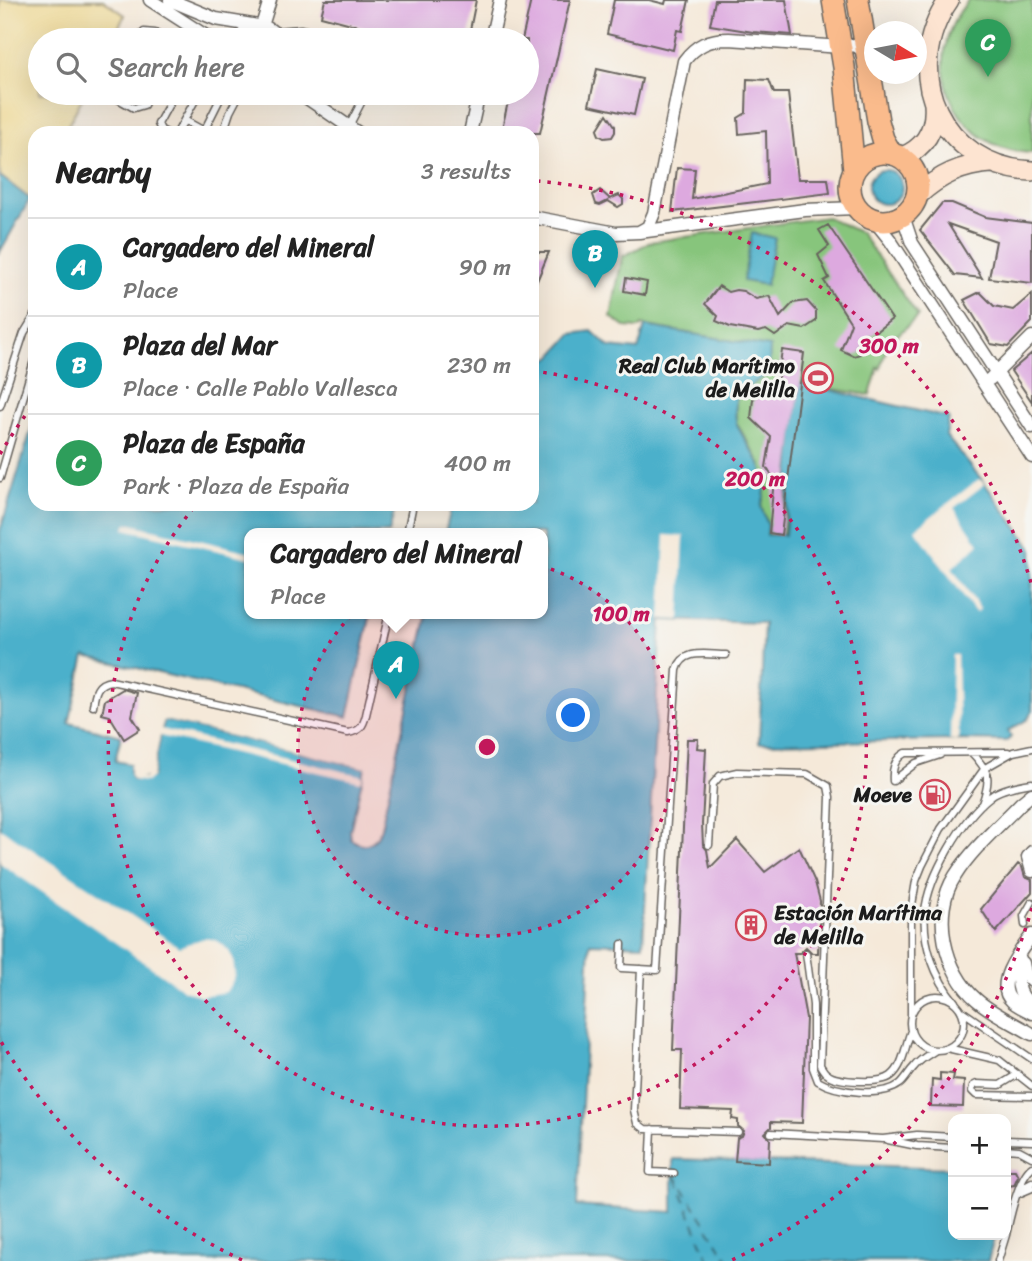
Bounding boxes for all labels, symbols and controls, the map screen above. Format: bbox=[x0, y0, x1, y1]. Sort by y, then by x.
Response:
pin: C bbox=[965, 19, 1011, 77]
north arrow bbox=[864, 21, 927, 84]
search box bbox=[28, 28, 539, 105]
text: Search here bbox=[108, 44, 245, 90]
icon: search bbox=[52, 48, 90, 86]
text: Nearby bbox=[56, 145, 151, 199]
text: 3 results bbox=[421, 151, 511, 192]
text: Cargadero del Mineral bbox=[123, 224, 374, 270]
pin: B bbox=[572, 230, 618, 288]
text: A bbox=[71, 247, 87, 288]
text: 90 m bbox=[459, 247, 511, 288]
text: Place bbox=[123, 270, 178, 311]
text: Plaza del Mar bbox=[123, 322, 277, 368]
text: 300 m bbox=[858, 327, 920, 365]
text: B bbox=[72, 345, 86, 386]
text: 230 m bbox=[447, 345, 511, 386]
place label: Real Club Marítimo de Melilla bbox=[618, 347, 796, 409]
sports icon: Real Club Marítimo de Melilla bbox=[801, 361, 835, 395]
text: Place · Calle Pablo Vallesca bbox=[123, 368, 398, 409]
text: Plaza de España bbox=[123, 420, 305, 466]
text: C bbox=[72, 443, 86, 484]
text: 400 m bbox=[444, 443, 511, 484]
text: 200 m bbox=[724, 460, 786, 498]
text: Park · Plaza de España bbox=[123, 466, 349, 507]
popup bbox=[244, 528, 548, 619]
text: Cargadero del Mineral bbox=[270, 530, 522, 576]
text: Place bbox=[270, 576, 326, 617]
text: 100 m bbox=[592, 595, 650, 633]
pin: A bbox=[373, 641, 419, 699]
your location bbox=[556, 698, 590, 732]
centre of rings bbox=[475, 735, 499, 759]
place label: Moeve bbox=[853, 776, 913, 814]
fuel station icon: Moeve bbox=[918, 778, 952, 812]
place label: Estación Marítima de Melilla bbox=[774, 894, 943, 956]
building icon: Estación Marítima de Melilla bbox=[734, 908, 768, 942]
map controls bbox=[948, 1114, 1011, 1240]
button: + bbox=[948, 1114, 1011, 1177]
button: − bbox=[948, 1177, 1011, 1240]

